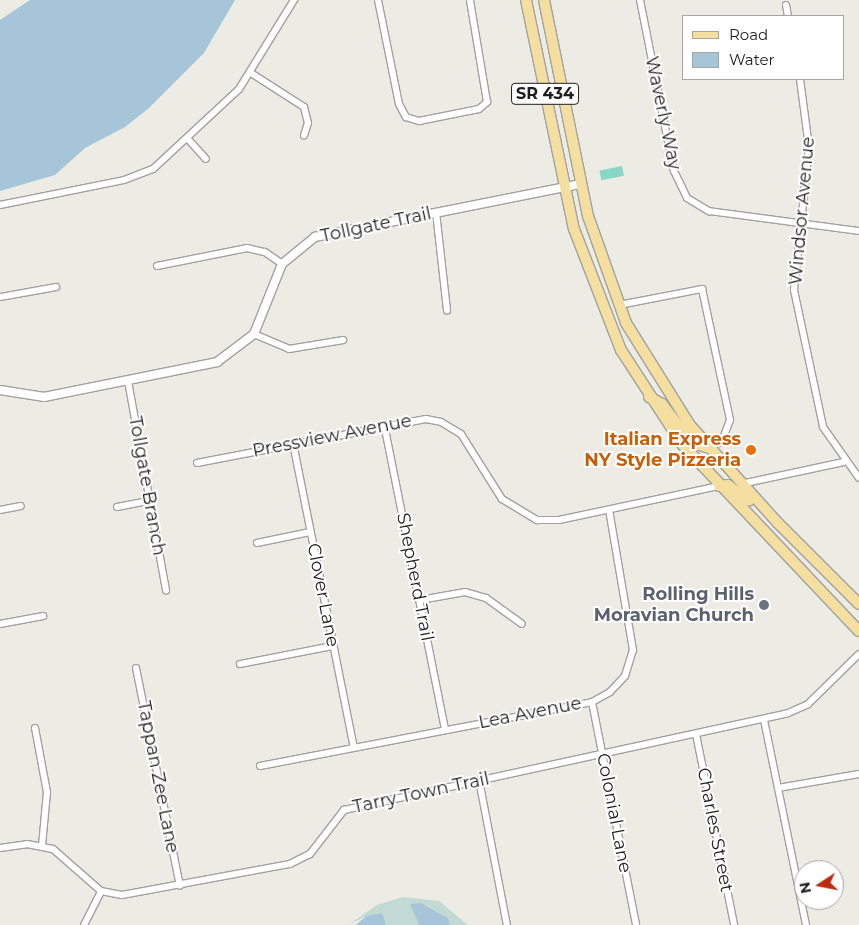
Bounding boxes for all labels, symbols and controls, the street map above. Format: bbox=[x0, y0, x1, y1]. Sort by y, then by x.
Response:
legend bbox=[682, 15, 844, 80]
text: Road bbox=[729, 25, 768, 44]
text: Water bbox=[729, 50, 775, 69]
street label: Waverly Way bbox=[640, 54, 686, 172]
road number: SR 434 bbox=[510, 80, 580, 108]
street label: Windsor Avenue bbox=[785, 136, 819, 286]
street label: Tollgate Trail bbox=[319, 203, 433, 247]
street label: Pressview Avenue bbox=[251, 410, 413, 462]
street label: Tollgate Branch bbox=[124, 415, 170, 557]
place label: Italian Express NY Style Pizzeria bbox=[584, 429, 741, 472]
marker: Italian Express NY Style Pizzeria bbox=[745, 444, 757, 456]
street label: Shepherd Trail bbox=[392, 511, 438, 643]
street label: Clover Lane bbox=[302, 541, 344, 649]
place label: Rolling Hills Moravian Church bbox=[594, 584, 754, 626]
marker: Rolling Hills Moravian Church bbox=[758, 599, 770, 611]
street label: Lea Avenue bbox=[477, 692, 583, 734]
street label: Tappan Zee Lane bbox=[133, 699, 183, 855]
street label: Colonial Lane bbox=[592, 751, 636, 875]
street label: Charles Street bbox=[692, 766, 738, 894]
street label: Tarry Town Trail bbox=[351, 768, 491, 818]
north arrow bbox=[794, 860, 844, 910]
text: N bbox=[795, 880, 815, 895]

